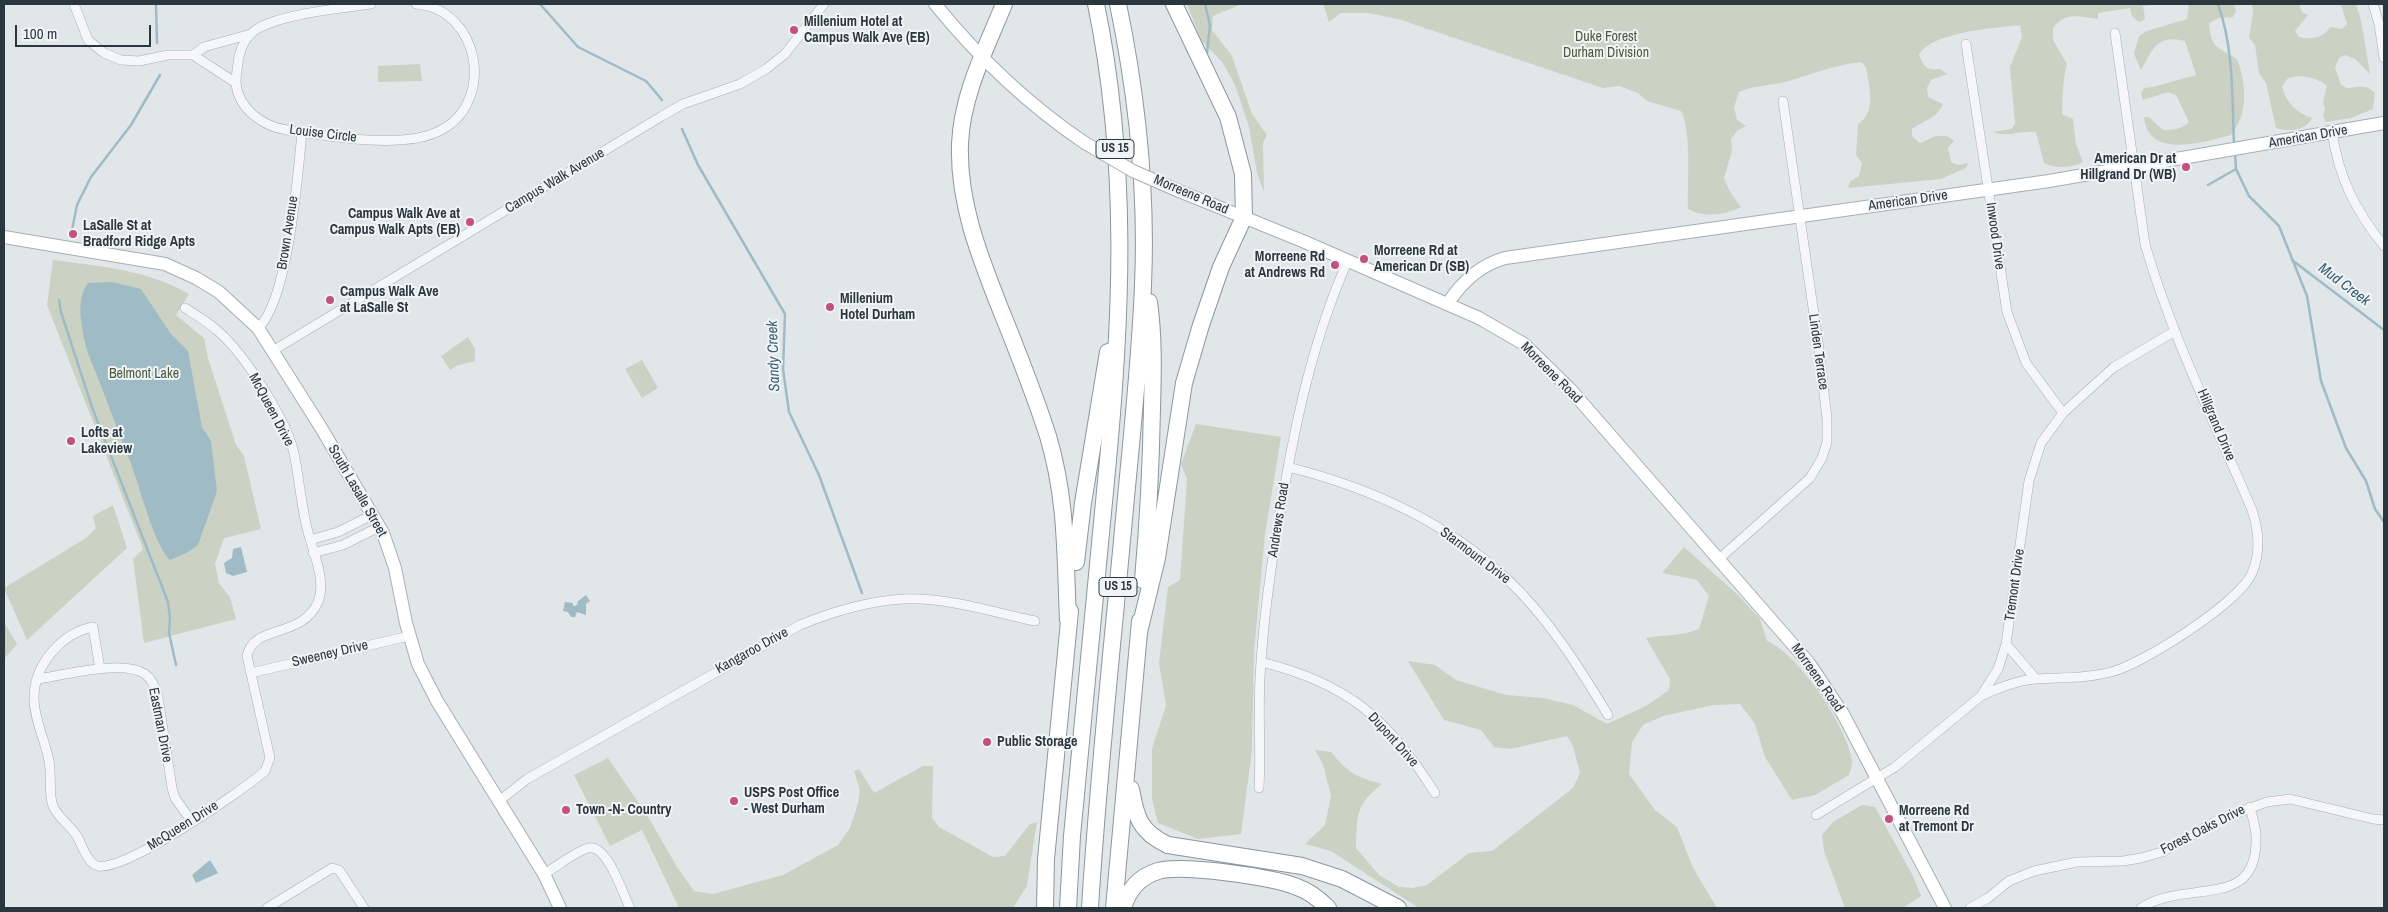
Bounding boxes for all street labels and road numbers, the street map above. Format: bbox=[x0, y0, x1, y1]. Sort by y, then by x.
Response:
street label: Louise Circle bbox=[288, 122, 358, 146]
street label: American Drive bbox=[2267, 122, 2349, 152]
road number: US 15 bbox=[1096, 140, 1134, 158]
street label: Campus Walk Avenue bbox=[502, 145, 608, 217]
street label: Morreene Road bbox=[1151, 172, 1231, 218]
street label: American Drive bbox=[1867, 187, 1949, 215]
street label: Brown Avenue bbox=[274, 195, 302, 271]
street label: Inwood Drive bbox=[1982, 201, 2008, 271]
street label: Linden Terrace bbox=[1804, 313, 1832, 391]
street label: Morreene Road bbox=[1517, 339, 1585, 407]
street label: McQueen Drive bbox=[245, 371, 297, 449]
street label: Hillgrand Drive bbox=[2193, 386, 2239, 464]
street label: South Lasalle Street bbox=[324, 442, 390, 540]
street label: Andrews Road bbox=[1265, 482, 1293, 558]
street label: Starmount Drive bbox=[1437, 524, 1513, 588]
street label: Tremont Drive bbox=[2002, 548, 2028, 622]
road number: US 15 bbox=[1099, 578, 1137, 596]
street label: Kangaroo Drive bbox=[713, 624, 791, 678]
street label: Sweeney Drive bbox=[290, 637, 370, 671]
street label: Morreene Road bbox=[1787, 641, 1847, 715]
street label: Eastman Drive bbox=[145, 686, 175, 764]
street label: Dupont Drive bbox=[1364, 709, 1422, 771]
street label: McQueen Drive bbox=[144, 798, 222, 854]
street label: Forest Oaks Drive bbox=[2158, 801, 2248, 859]

